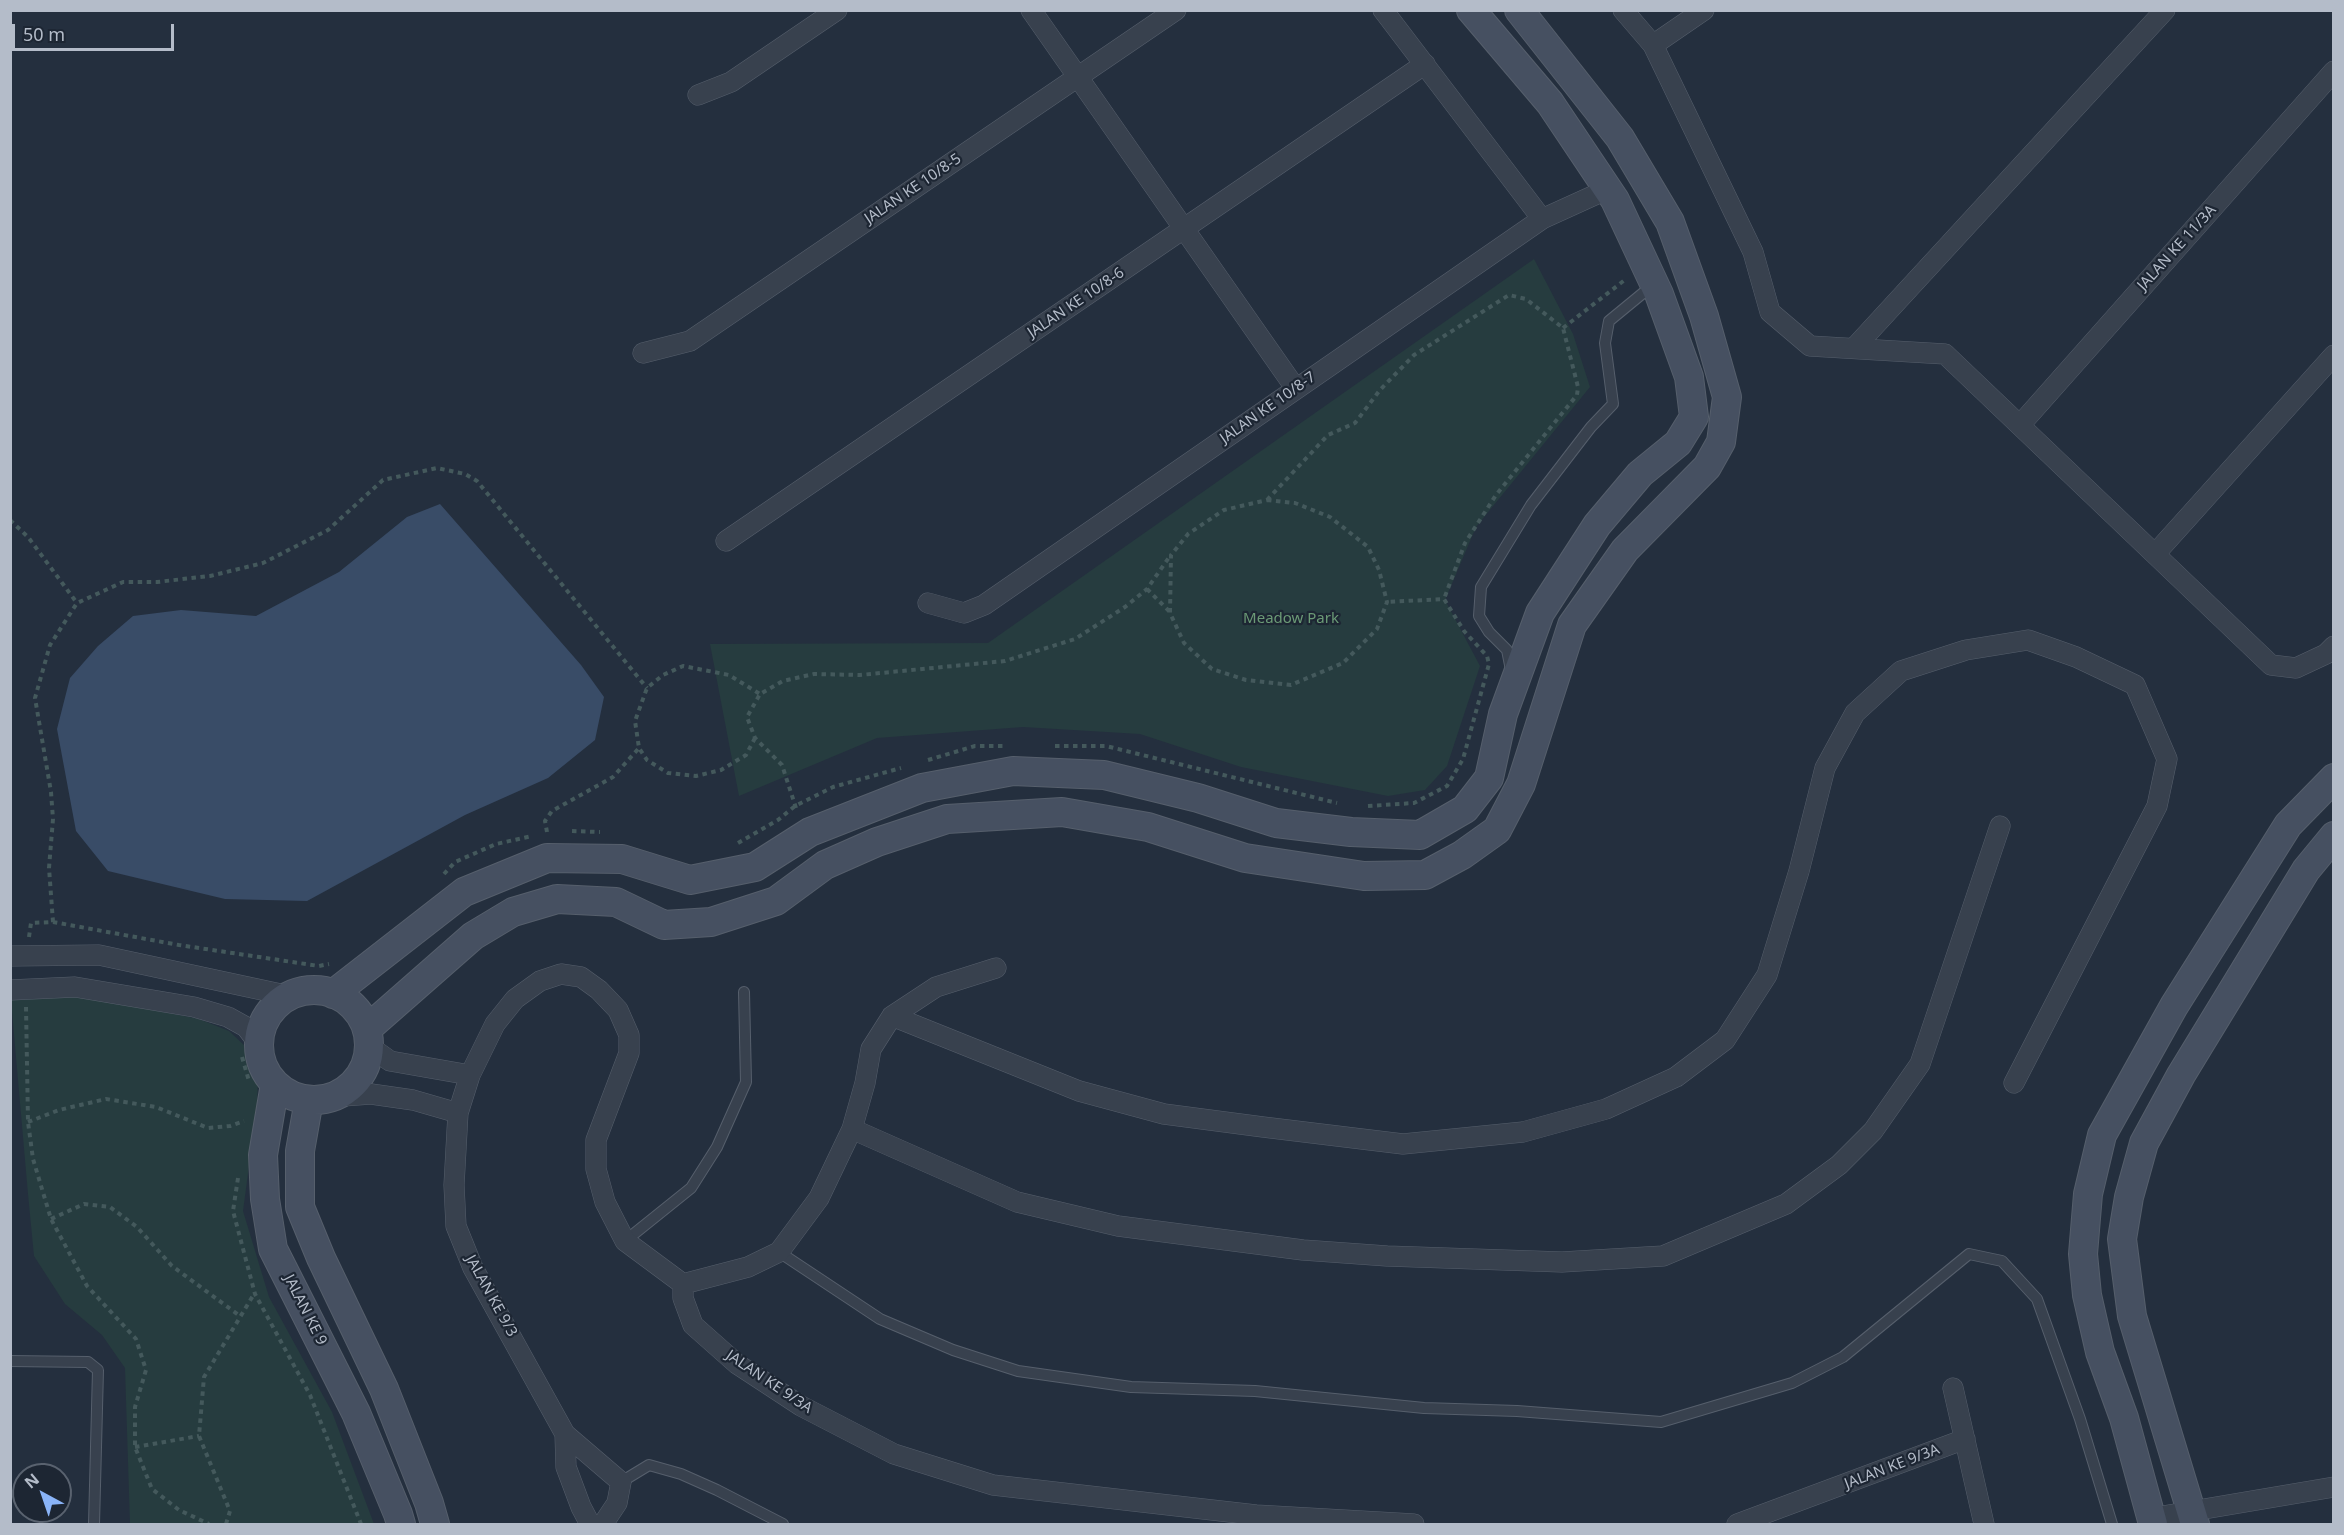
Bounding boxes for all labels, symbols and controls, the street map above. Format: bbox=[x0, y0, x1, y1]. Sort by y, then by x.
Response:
scale bar bbox=[15, 12, 177, 50]
text: 50 m bbox=[23, 22, 65, 46]
street label: JALAN KE 10/8-5 bbox=[861, 150, 965, 228]
street label: JALAN KE 11/3A bbox=[2134, 202, 2220, 294]
street label: JALAN KE 10/8-6 bbox=[1024, 264, 1128, 342]
street label: JALAN KE 10/8-7 bbox=[1217, 368, 1319, 448]
park label: Meadow Park bbox=[1243, 610, 1339, 628]
street label: JALAN KE 9/3 bbox=[461, 1252, 521, 1340]
street label: JALAN KE 9 bbox=[280, 1272, 330, 1348]
street label: JALAN KE 9/3A bbox=[722, 1347, 816, 1417]
street label: JALAN KE 9/3A bbox=[1842, 1441, 1942, 1493]
north arrow bbox=[12, 1463, 72, 1523]
text: N bbox=[20, 1468, 44, 1493]

